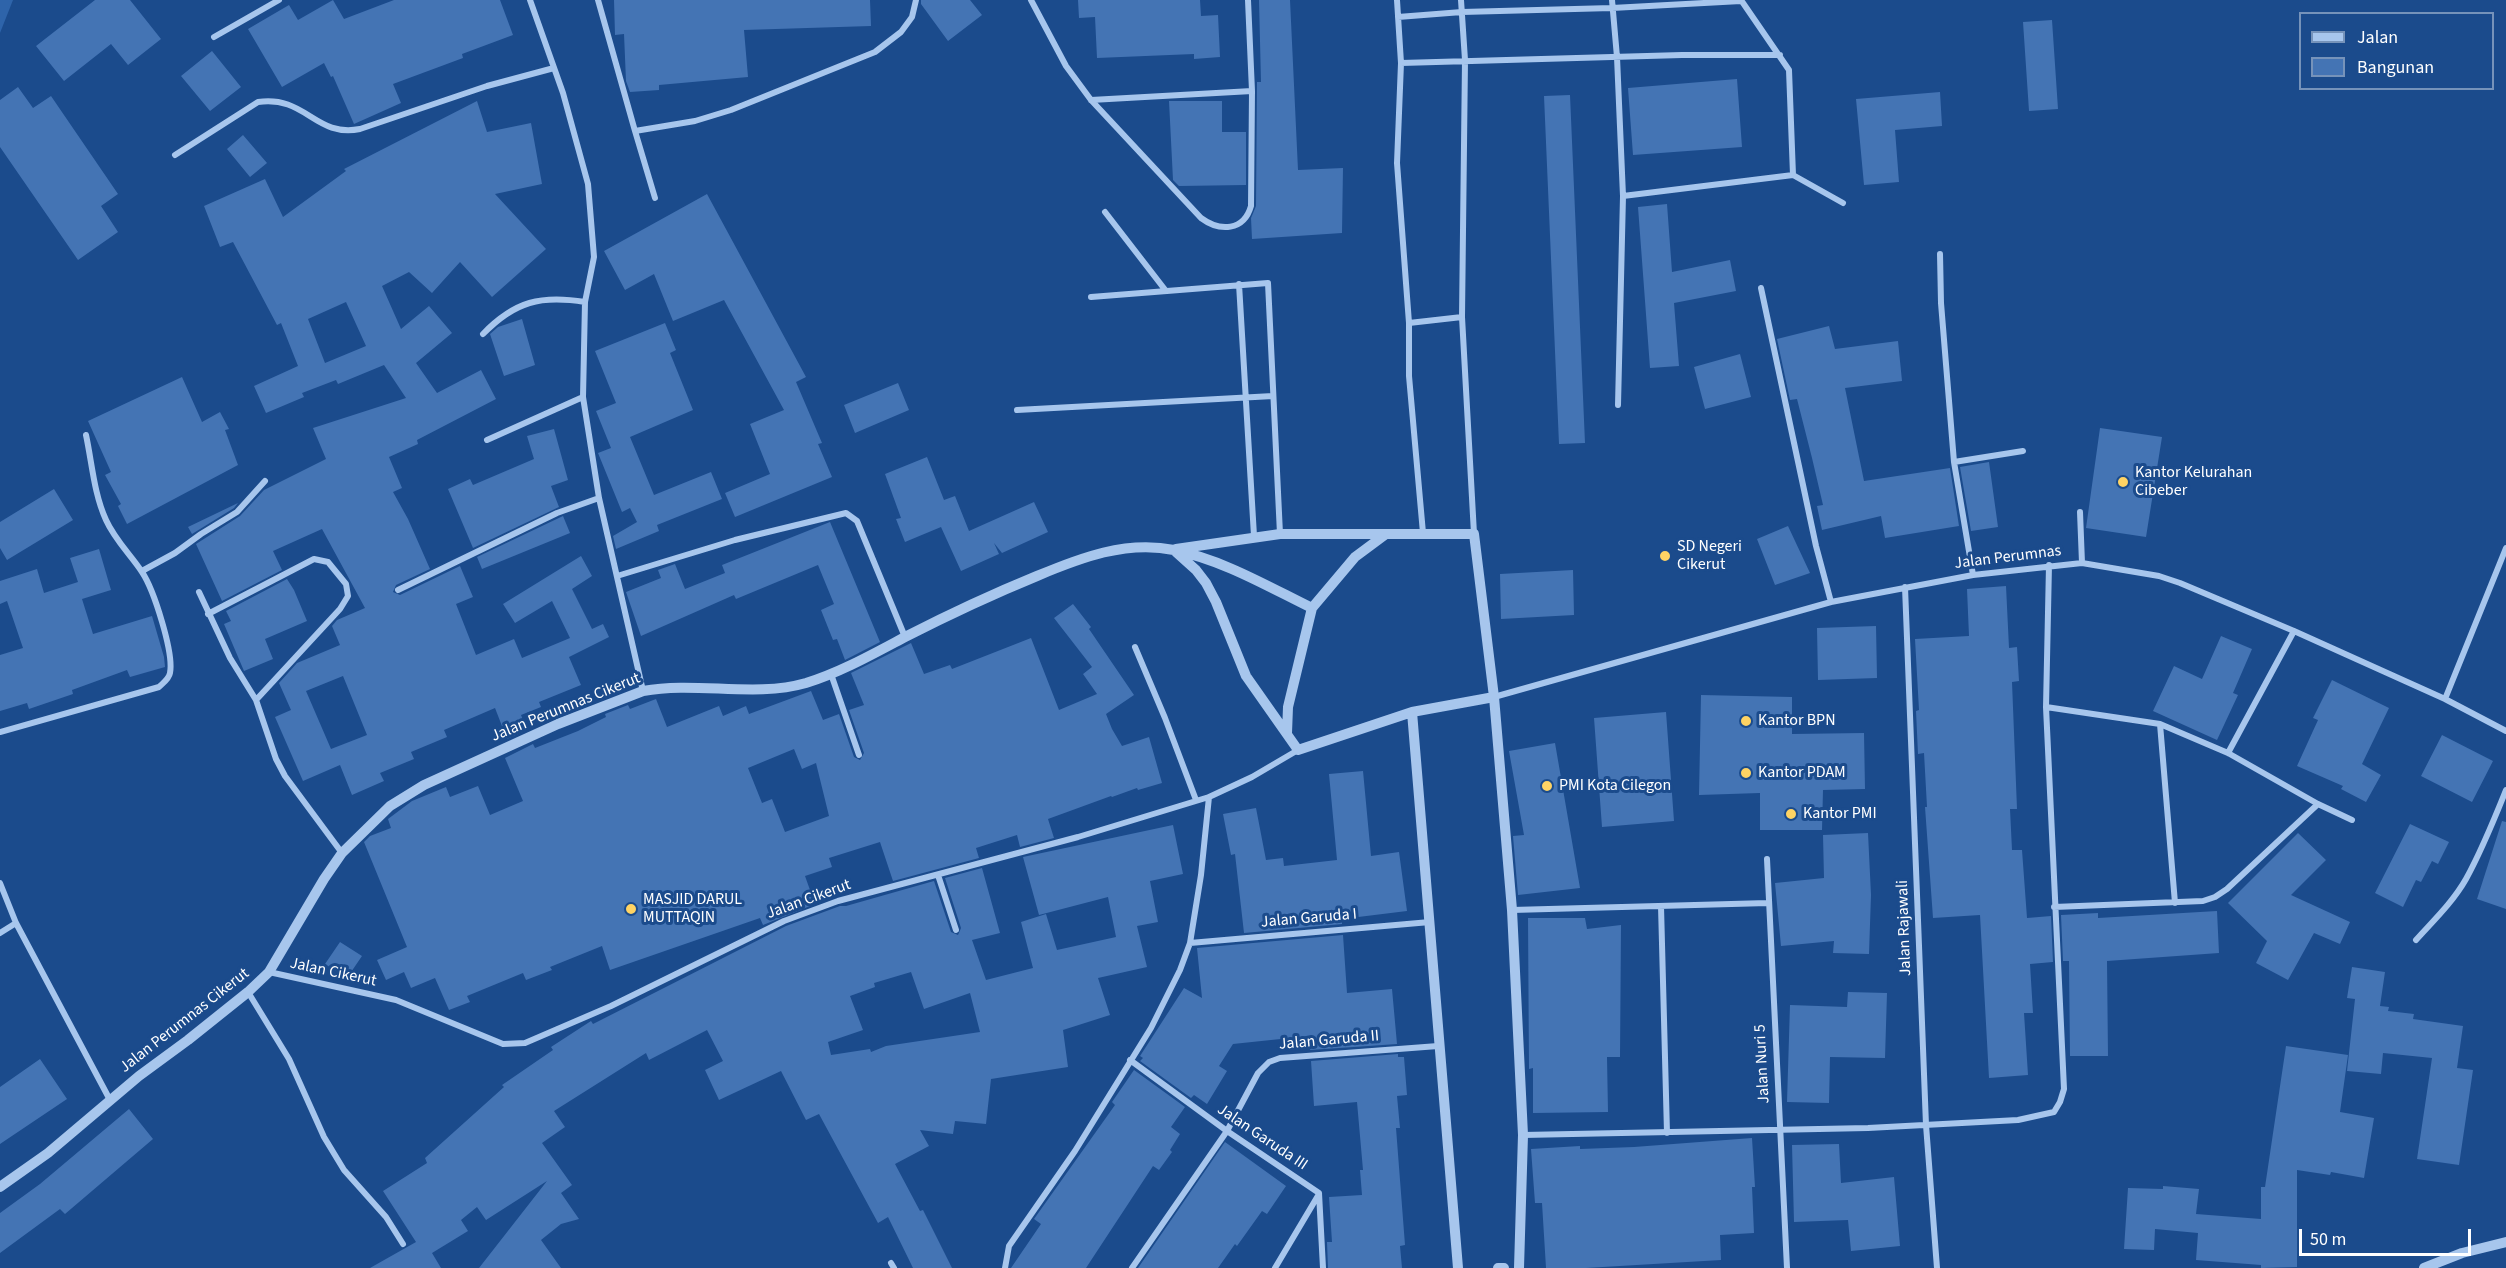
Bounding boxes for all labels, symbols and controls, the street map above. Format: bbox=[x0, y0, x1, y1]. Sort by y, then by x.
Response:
legend bbox=[2299, 12, 2494, 90]
text: Jalan bbox=[2357, 25, 2398, 50]
text: Bangunan bbox=[2357, 55, 2434, 80]
place label: Kantor Kelurahan Cibeber bbox=[2135, 463, 2252, 501]
marker: Kantor Kelurahan Cibeber bbox=[2116, 475, 2130, 489]
place label: SD Negeri Cikerut bbox=[1677, 537, 1742, 575]
street label: Jalan Perumnas bbox=[1953, 542, 2063, 574]
marker: SD Negeri Cikerut bbox=[1658, 549, 1672, 563]
street label: Jalan Perumnas Cikerut bbox=[489, 669, 643, 747]
place label: Kantor BPN bbox=[1758, 711, 1836, 731]
marker: Kantor BPN bbox=[1739, 714, 1753, 728]
place label: Kantor PDAM bbox=[1758, 763, 1846, 783]
marker: Kantor PDAM bbox=[1739, 766, 1753, 780]
place label: PMI Kota Cilegon bbox=[1559, 776, 1671, 796]
marker: PMI Kota Cilegon bbox=[1540, 779, 1554, 793]
place label: Kantor PMI bbox=[1803, 804, 1877, 824]
marker: Kantor PMI bbox=[1784, 807, 1798, 821]
street label: Jalan Cikerut bbox=[764, 876, 854, 924]
street label: Jalan Rajawali bbox=[1894, 880, 1916, 976]
place label: MASJID DARUL MUTTAQIN bbox=[643, 890, 742, 928]
marker: MASJID DARUL MUTTAQIN bbox=[624, 902, 638, 916]
street label: Jalan Garuda I bbox=[1260, 905, 1358, 933]
street label: Jalan Cikerut bbox=[288, 954, 378, 992]
street label: Jalan Perumnas Cikerut bbox=[116, 964, 254, 1078]
street label: Jalan Nuri 5 bbox=[1751, 1024, 1775, 1104]
street label: Jalan Garuda II bbox=[1278, 1027, 1380, 1055]
street label: Jalan Garuda III bbox=[1213, 1101, 1311, 1175]
scale bar bbox=[2302, 1217, 2474, 1255]
text: 50 m bbox=[2310, 1227, 2346, 1252]

